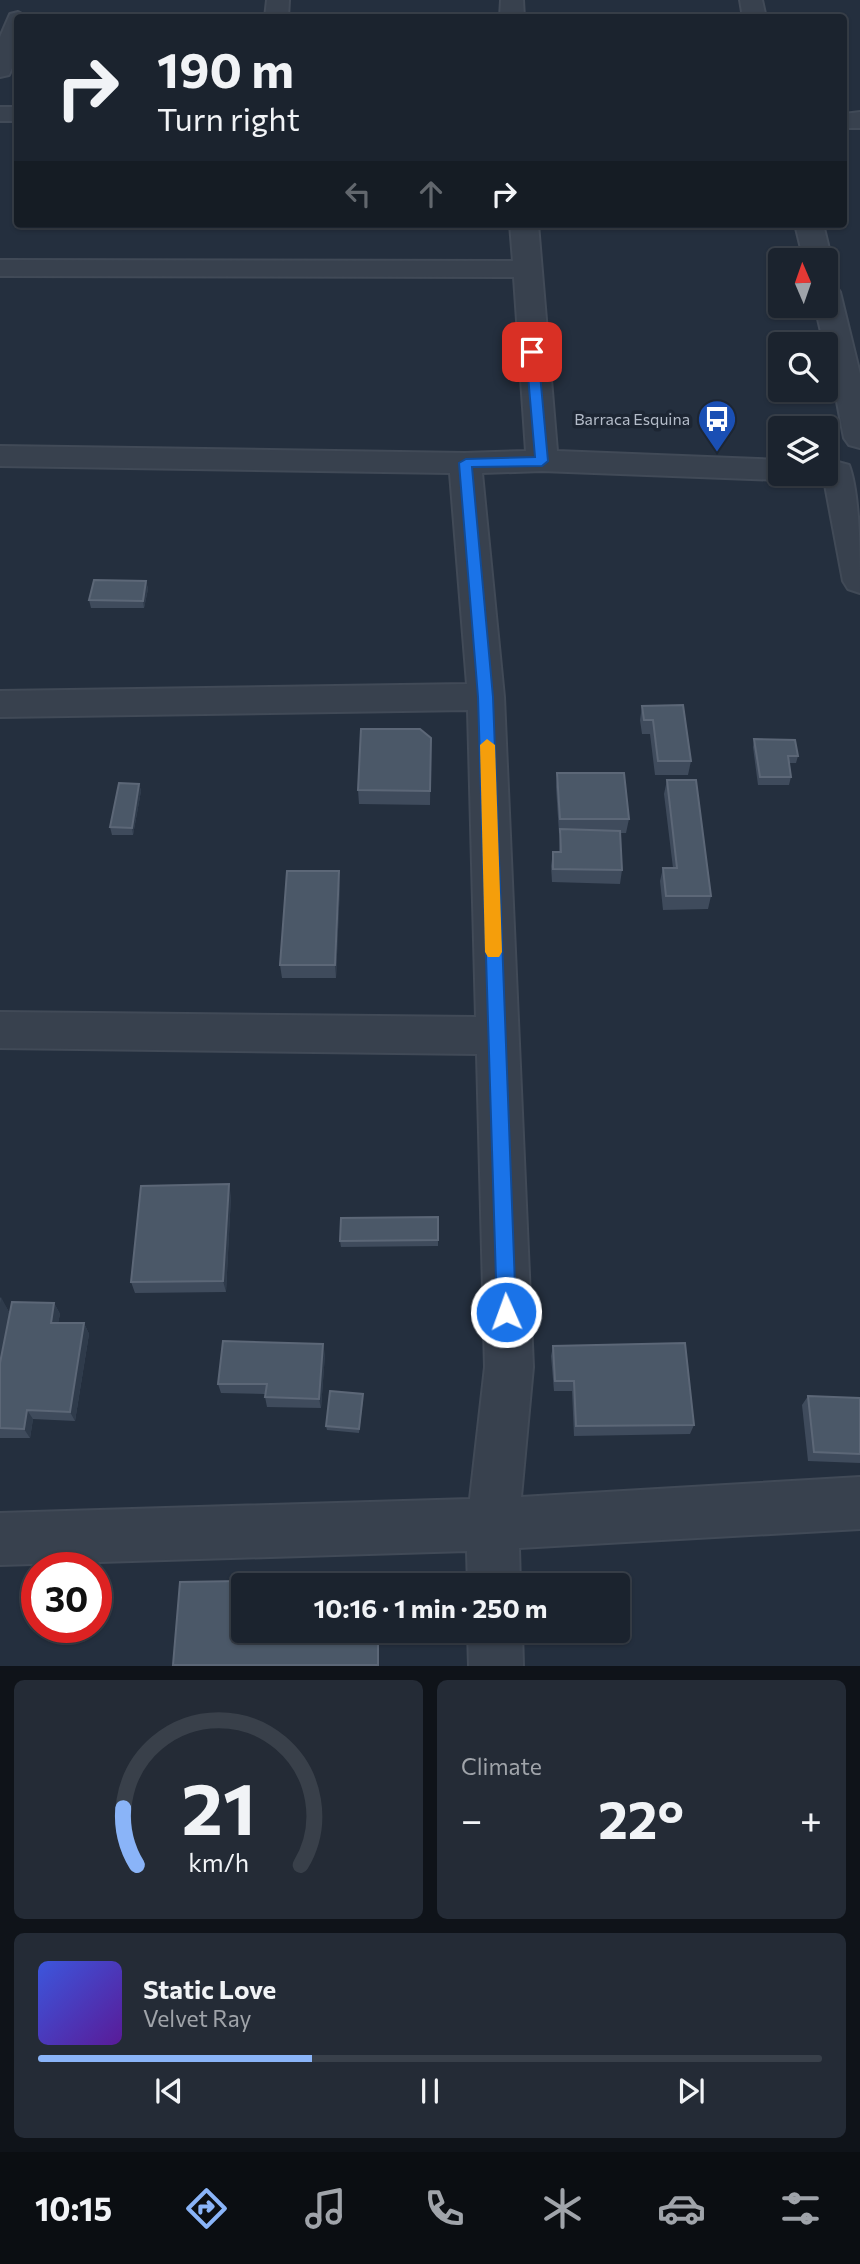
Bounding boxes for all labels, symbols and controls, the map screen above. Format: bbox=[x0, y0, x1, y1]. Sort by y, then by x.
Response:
text: 190 m bbox=[157, 38, 294, 98]
icon: right bbox=[42, 42, 133, 133]
text: Turn right bbox=[157, 98, 300, 138]
icon: left bbox=[339, 175, 377, 213]
icon: ahead bbox=[412, 175, 450, 213]
icon: right bbox=[485, 175, 523, 213]
north arrow bbox=[768, 248, 838, 318]
map controls bbox=[768, 248, 838, 486]
pin bbox=[502, 322, 562, 382]
button: search bbox=[768, 332, 838, 402]
icon: arrive bbox=[513, 333, 551, 371]
bus stop icon: Barraca Esquina bbox=[696, 398, 738, 453]
place label: Barraca Esquina bbox=[574, 409, 690, 428]
button: layers bbox=[768, 416, 838, 486]
position arrow bbox=[469, 1275, 543, 1349]
speed limit sign: 30 bbox=[21, 1552, 112, 1643]
text: 10:16 · 1 min · 250 m bbox=[314, 1592, 547, 1623]
text: Climate bbox=[461, 1752, 542, 1780]
text: 21 bbox=[181, 1762, 256, 1851]
text: 22° bbox=[598, 1786, 684, 1850]
text: − bbox=[461, 1795, 483, 1842]
text: + bbox=[800, 1795, 822, 1842]
text: km/h bbox=[188, 1847, 249, 1877]
text: Static Love bbox=[143, 1973, 276, 2004]
text: Velvet Ray bbox=[143, 2004, 251, 2032]
icon: previous bbox=[150, 2072, 188, 2110]
icon: pause bbox=[411, 2072, 449, 2110]
icon: next bbox=[672, 2072, 710, 2110]
icon: directions bbox=[182, 2184, 231, 2233]
icon: music bbox=[301, 2184, 350, 2233]
icon: phone bbox=[420, 2184, 469, 2233]
icon: climate bbox=[538, 2184, 587, 2233]
icon: car bbox=[657, 2184, 706, 2233]
icon: filters bbox=[776, 2184, 825, 2233]
text: 10:15 bbox=[35, 2188, 112, 2228]

